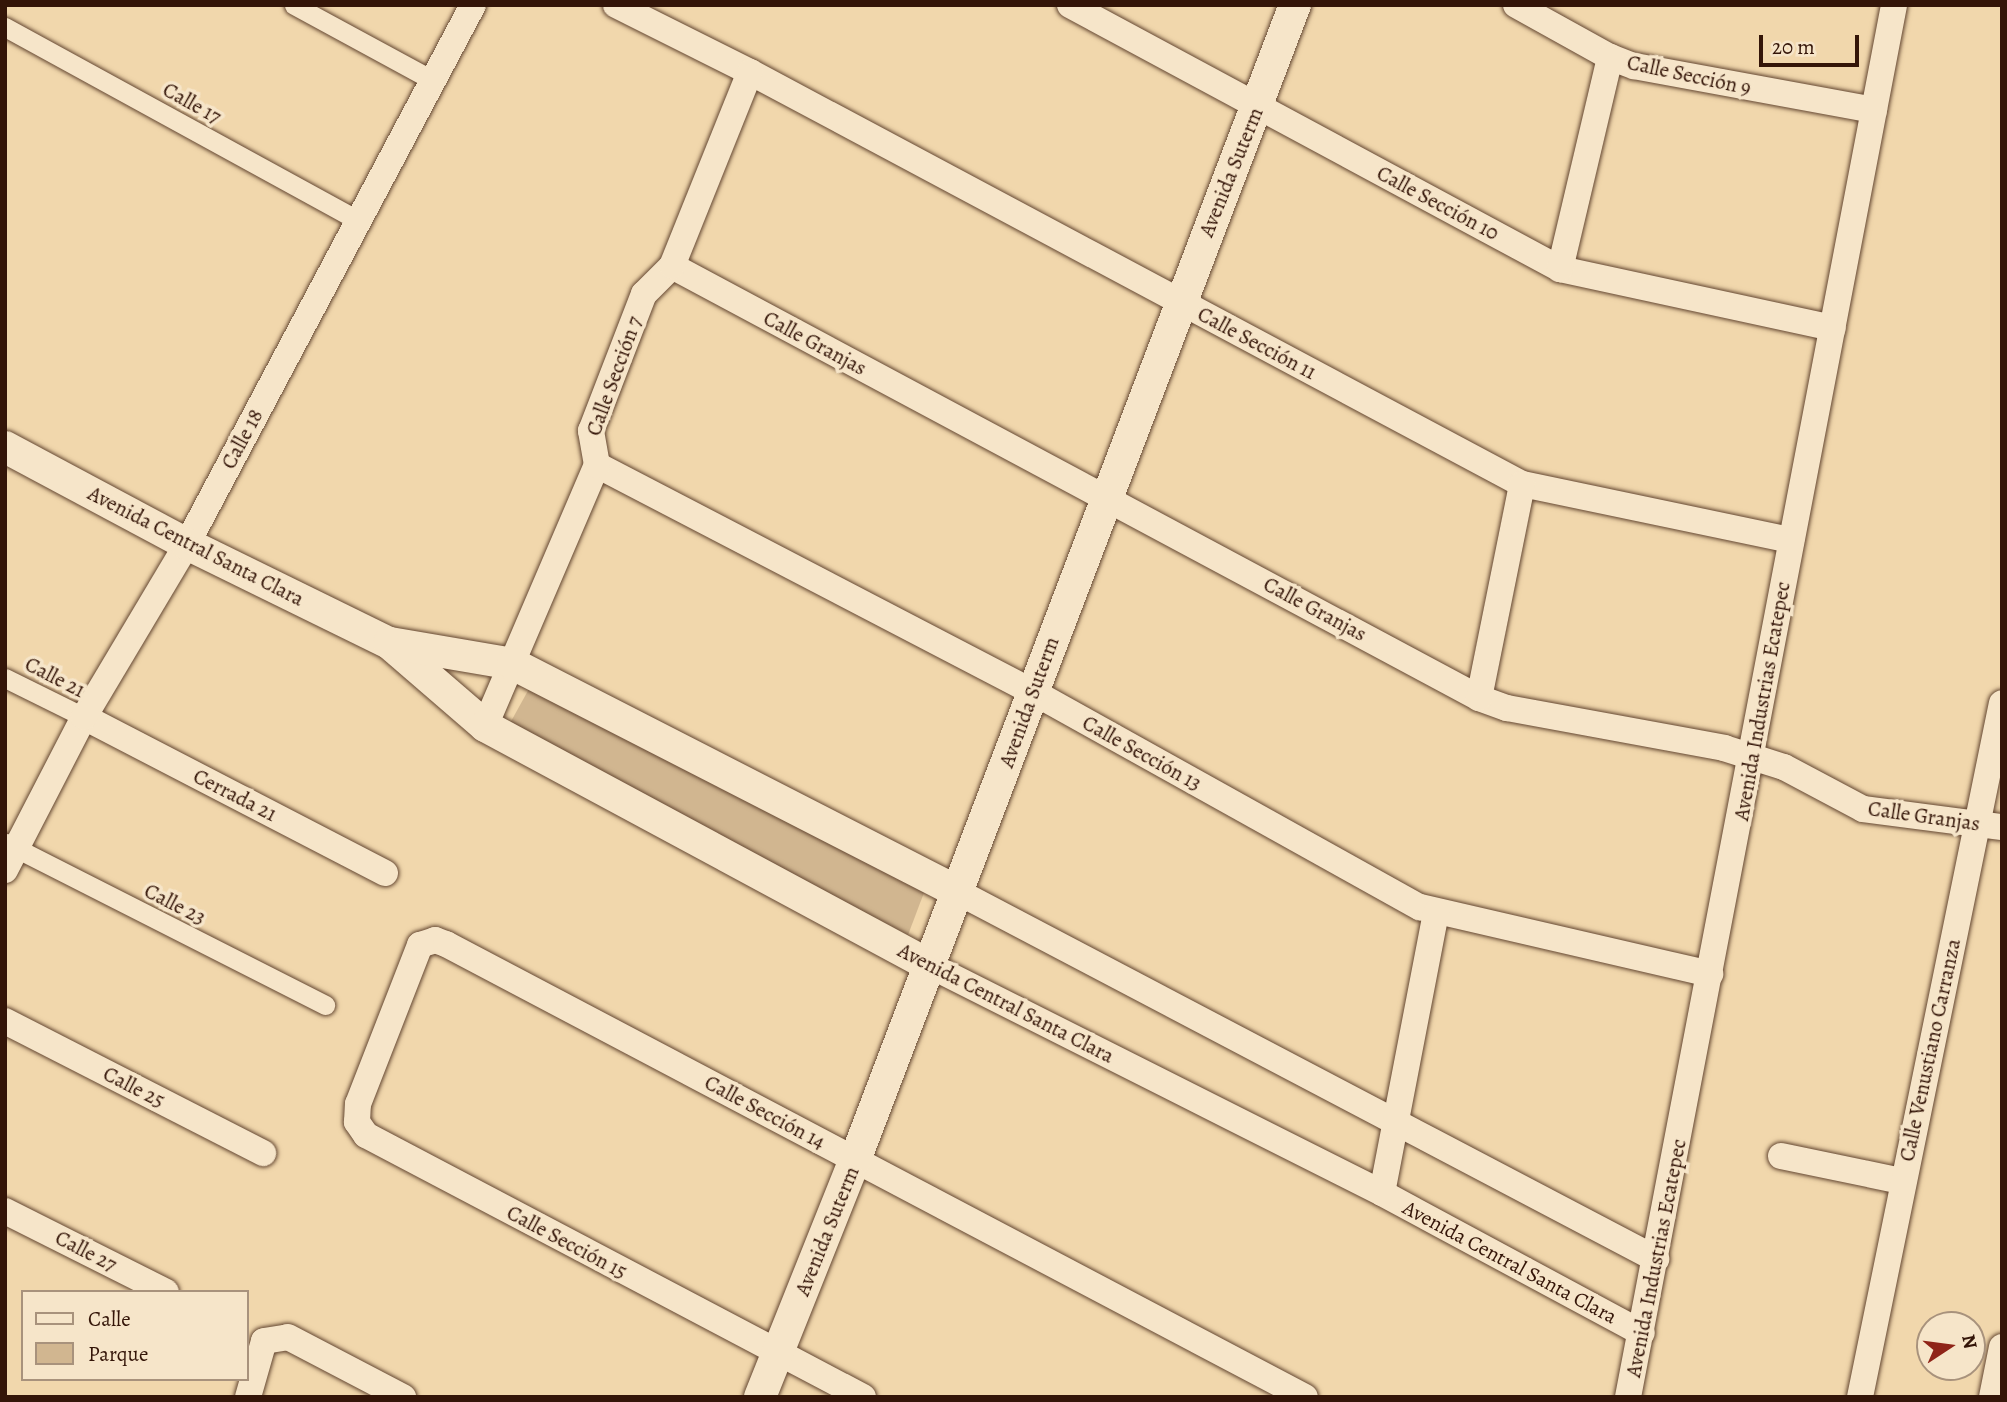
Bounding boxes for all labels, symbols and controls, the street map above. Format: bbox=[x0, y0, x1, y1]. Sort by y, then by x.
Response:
scale bar bbox=[1762, 21, 1862, 65]
text: 20 m bbox=[1772, 33, 1815, 61]
street label: Calle Sección 9 bbox=[1625, 50, 1753, 100]
street label: Calle 17 bbox=[158, 77, 226, 129]
street label: Avenida Suterm bbox=[1194, 104, 1268, 240]
street label: Calle Sección 10 bbox=[1373, 160, 1503, 246]
street label: Calle Sección 11 bbox=[1193, 301, 1321, 385]
street label: Calle Granjas bbox=[759, 305, 871, 381]
street label: Calle Sección 7 bbox=[581, 313, 647, 439]
street label: Calle 18 bbox=[216, 405, 268, 473]
street label: Avenida Central Santa Clara bbox=[84, 481, 308, 611]
street label: Calle Granjas bbox=[1259, 571, 1371, 647]
street label: Avenida Industrias Ecatepec bbox=[1729, 580, 1795, 822]
street label: Avenida Suterm bbox=[994, 633, 1064, 771]
street label: Calle 21 bbox=[21, 651, 89, 703]
street label: Calle Sección 13 bbox=[1078, 710, 1206, 796]
street label: Cerrada 21 bbox=[189, 763, 281, 827]
street label: Calle Granjas bbox=[1866, 796, 1982, 836]
street label: Calle 23 bbox=[140, 878, 210, 930]
street label: Calle Venustiano Carranza bbox=[1894, 936, 1966, 1164]
street label: Avenida Central Santa Clara bbox=[894, 938, 1118, 1068]
street label: Calle 25 bbox=[99, 1061, 169, 1113]
street label: Calle Sección 14 bbox=[700, 1070, 830, 1154]
street label: Avenida Industrias Ecatepec bbox=[1621, 1137, 1691, 1379]
street label: Avenida Suterm bbox=[790, 1163, 864, 1299]
street label: Avenida Central Santa Clara bbox=[1399, 1195, 1621, 1329]
street label: Calle Sección 15 bbox=[503, 1200, 631, 1284]
street label: Calle 27 bbox=[51, 1225, 121, 1277]
legend bbox=[21, 1290, 248, 1381]
text: Calle bbox=[88, 1305, 131, 1333]
north arrow bbox=[1916, 1311, 1986, 1381]
text: N bbox=[1955, 1332, 1984, 1351]
text: Parque bbox=[88, 1340, 148, 1368]

